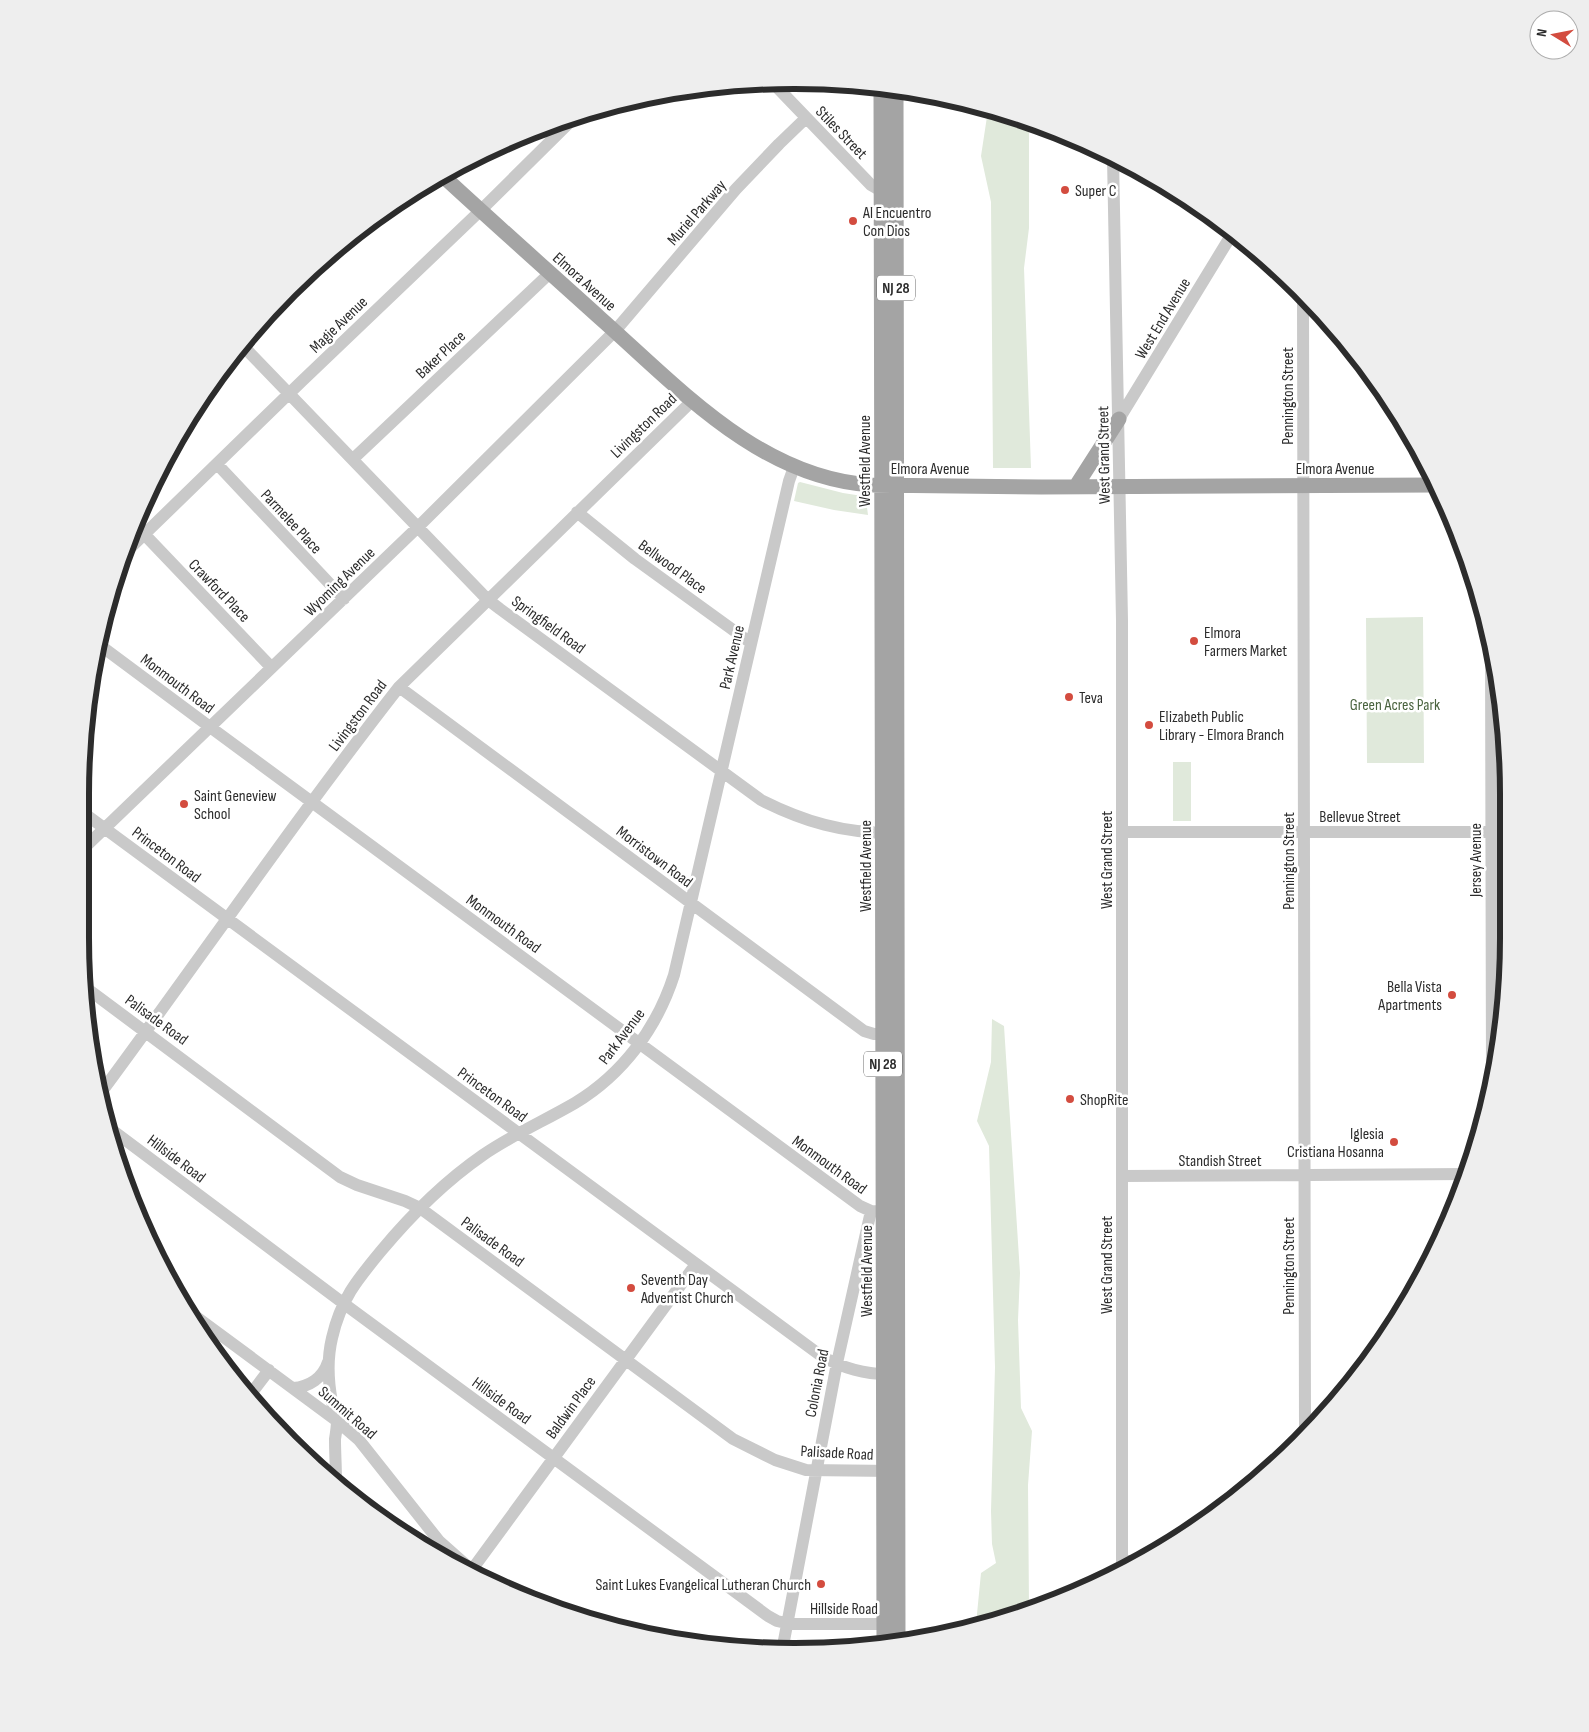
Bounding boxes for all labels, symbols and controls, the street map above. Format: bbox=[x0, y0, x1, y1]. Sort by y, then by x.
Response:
north arrow bbox=[1529, 10, 1579, 60]
text: N bbox=[1533, 28, 1551, 38]
street label: Stiles Street bbox=[811, 103, 871, 164]
street label: Muriel Parkway bbox=[664, 177, 731, 249]
place label: Super C bbox=[1075, 182, 1117, 201]
marker: Super C bbox=[1059, 184, 1071, 196]
place label: Al Encuentro Con Dios bbox=[862, 204, 931, 241]
marker: Al Encuentro Con Dios bbox=[847, 215, 859, 227]
street label: Elmora Avenue bbox=[548, 249, 620, 315]
street label: West End Avenue bbox=[1132, 275, 1195, 363]
road number: NJ 28 bbox=[877, 276, 915, 300]
street label: Magie Avenue bbox=[306, 293, 372, 357]
street label: Baker Place bbox=[412, 327, 470, 383]
street label: Pennington Street bbox=[1279, 347, 1298, 445]
street label: Livingston Road bbox=[607, 390, 681, 462]
street label: West Grand Street bbox=[1094, 406, 1115, 504]
street label: Westfield Avenue bbox=[856, 415, 875, 507]
street label: Elmora Avenue bbox=[891, 460, 969, 479]
street label: Elmora Avenue bbox=[1296, 460, 1374, 479]
street label: Parmelee Place bbox=[256, 486, 325, 558]
street label: Bellwood Place bbox=[634, 536, 710, 598]
street label: Wyoming Avenue bbox=[301, 544, 379, 621]
street label: Crawford Place bbox=[184, 556, 254, 626]
street label: Springfield Road bbox=[508, 592, 589, 658]
street label: Park Avenue bbox=[716, 623, 749, 691]
place label: Elmora Farmers Market bbox=[1204, 624, 1287, 661]
marker: Elmora Farmers Market bbox=[1188, 635, 1200, 647]
street label: Monmouth Road bbox=[136, 650, 218, 718]
street label: Livingston Road bbox=[325, 676, 391, 755]
place label: Teva bbox=[1079, 689, 1103, 708]
marker: Teva bbox=[1063, 691, 1075, 703]
park label: Green Acres Park bbox=[1350, 696, 1440, 715]
place label: Elizabeth Public Library - Elmora Branch bbox=[1159, 708, 1284, 745]
marker: Elizabeth Public Library - Elmora Branch bbox=[1143, 719, 1155, 731]
place label: Saint Geneview School bbox=[194, 787, 277, 824]
marker: Saint Geneview School bbox=[178, 798, 190, 810]
street label: Bellevue Street bbox=[1319, 808, 1401, 827]
street label: West Grand Street bbox=[1098, 811, 1117, 909]
street label: Pennington Street bbox=[1280, 812, 1299, 910]
street label: Westfield Avenue bbox=[857, 820, 876, 912]
street label: Morristown Road bbox=[612, 822, 696, 892]
street label: Princeton Road bbox=[128, 823, 204, 887]
street label: Jersey Avenue bbox=[1467, 823, 1486, 898]
street label: Monmouth Road bbox=[462, 891, 544, 958]
place label: Bella Vista Apartments bbox=[1377, 978, 1442, 1015]
marker: Bella Vista Apartments bbox=[1446, 989, 1458, 1001]
street label: Palisade Road bbox=[121, 991, 191, 1049]
street label: Park Avenue bbox=[595, 1005, 649, 1069]
road number: NJ 28 bbox=[864, 1052, 902, 1076]
street label: Princeton Road bbox=[454, 1064, 531, 1127]
place label: ShopRite bbox=[1080, 1091, 1129, 1110]
marker: ShopRite bbox=[1064, 1093, 1076, 1105]
place label: Iglesia Cristiana Hosanna bbox=[1287, 1125, 1384, 1162]
street label: Hillside Road bbox=[143, 1131, 209, 1187]
street label: Monmouth Road bbox=[788, 1132, 870, 1199]
marker: Iglesia Cristiana Hosanna bbox=[1388, 1136, 1400, 1148]
street label: Standish Street bbox=[1178, 1152, 1262, 1171]
street label: Palisade Road bbox=[457, 1213, 527, 1271]
street label: West Grand Street bbox=[1098, 1216, 1117, 1314]
street label: Pennington Street bbox=[1280, 1217, 1299, 1315]
street label: Westfield Avenue bbox=[858, 1225, 877, 1317]
place label: Seventh Day Adventist Church bbox=[640, 1271, 734, 1308]
marker: Seventh Day Adventist Church bbox=[625, 1282, 637, 1294]
street label: Colonia Road bbox=[802, 1348, 833, 1419]
street label: Baldwin Place bbox=[542, 1373, 600, 1443]
street label: Hillside Road bbox=[468, 1374, 534, 1429]
street label: Summit Road bbox=[314, 1383, 380, 1444]
street label: Palisade Road bbox=[800, 1442, 874, 1465]
place label: Saint Lukes Evangelical Lutheran Church bbox=[595, 1576, 811, 1595]
marker: Saint Lukes Evangelical Lutheran Church bbox=[815, 1578, 827, 1590]
street label: Hillside Road bbox=[810, 1600, 878, 1619]

